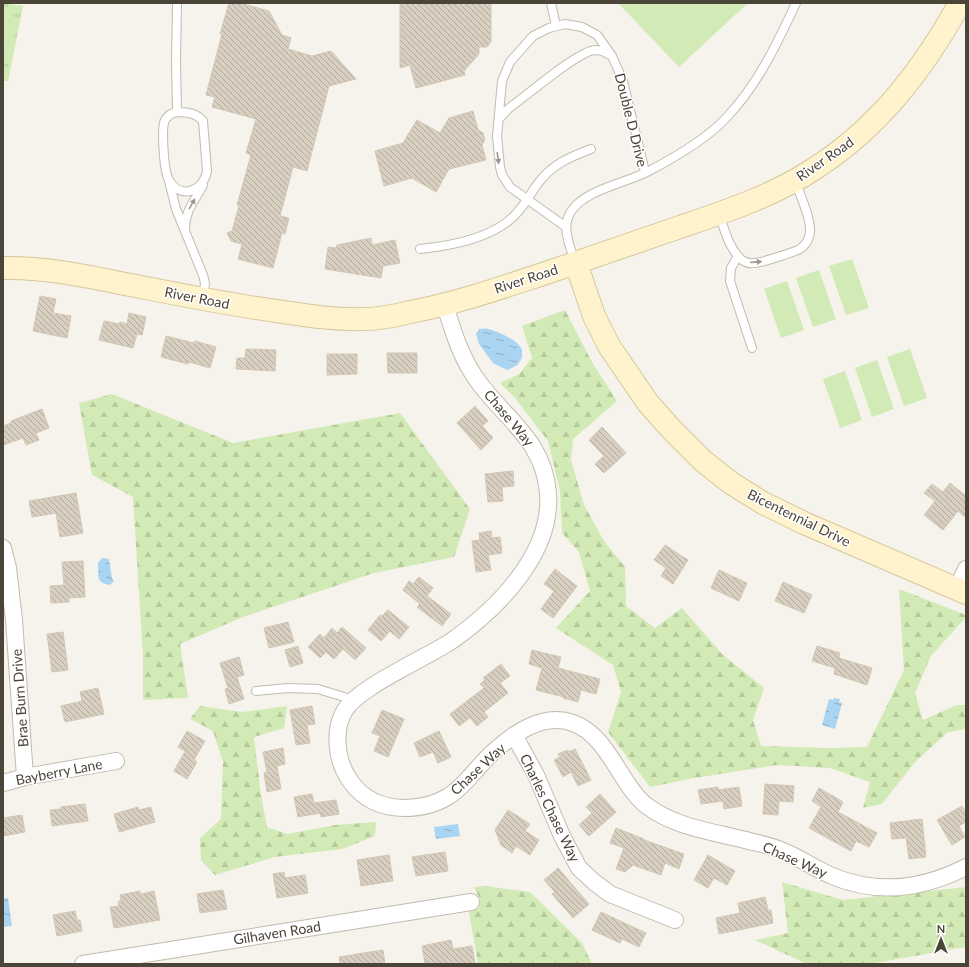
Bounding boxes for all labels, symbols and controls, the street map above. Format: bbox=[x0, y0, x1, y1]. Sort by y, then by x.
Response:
street label: Double D Drive bbox=[612, 71, 651, 169]
street label: River Road bbox=[793, 133, 857, 184]
one-way arrow bbox=[495, 152, 501, 164]
one-way arrow bbox=[188, 198, 195, 210]
one-way arrow bbox=[749, 259, 762, 266]
street label: River Road bbox=[492, 260, 560, 297]
street label: River Road bbox=[163, 283, 231, 312]
street label: Chase Way bbox=[481, 386, 538, 450]
street label: Bicentennial Drive bbox=[745, 485, 854, 550]
street label: Brae Burn Drive bbox=[8, 648, 31, 748]
street label: Chase Way bbox=[447, 738, 509, 798]
street label: Charles Chase Way bbox=[517, 751, 584, 865]
street label: Bayberry Lane bbox=[14, 755, 104, 788]
street label: Chase Way bbox=[760, 838, 831, 882]
street label: Gilhaven Road bbox=[232, 917, 322, 948]
north arrow bbox=[921, 919, 961, 959]
text: N bbox=[937, 922, 945, 935]

